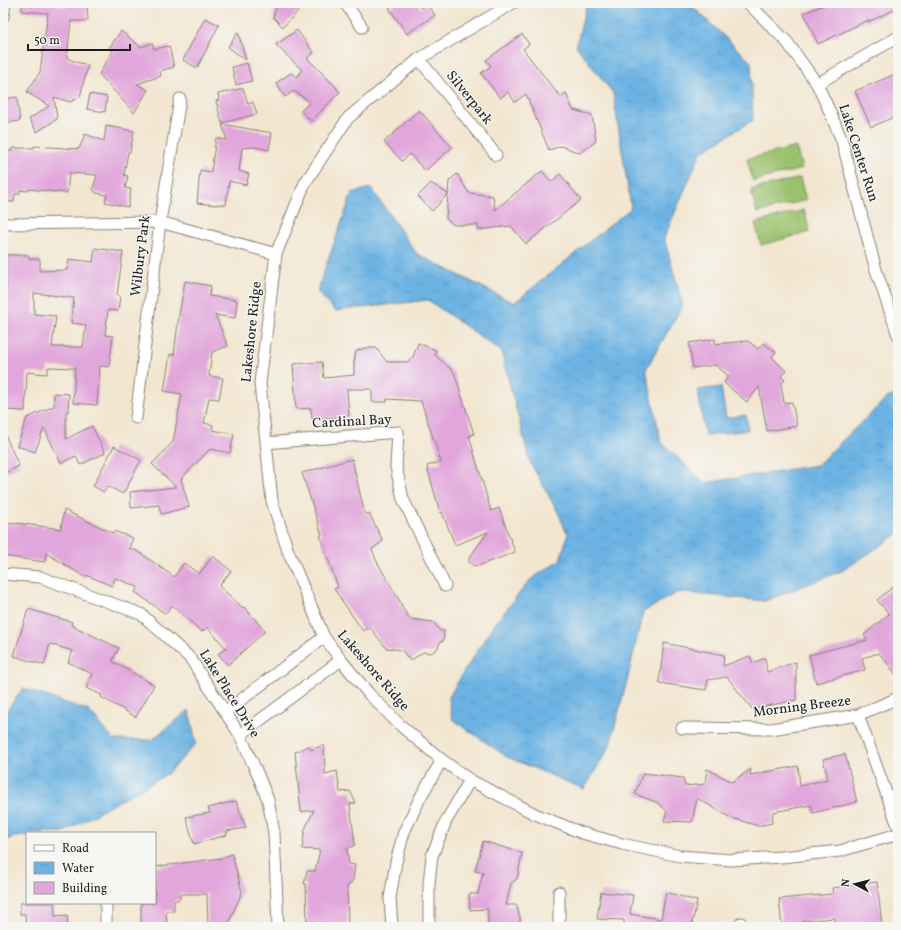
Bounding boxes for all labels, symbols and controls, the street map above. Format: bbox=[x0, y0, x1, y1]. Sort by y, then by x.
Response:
scale bar bbox=[28, 26, 130, 52]
text: 50 m bbox=[34, 33, 60, 49]
street label: Silverpark bbox=[441, 67, 497, 129]
street label: Lake Center Run bbox=[833, 102, 883, 204]
street label: Wilbury Park bbox=[127, 214, 155, 298]
street label: Lakeshore Ridge bbox=[237, 280, 267, 383]
street label: Cardinal Bay bbox=[312, 410, 392, 434]
street label: Lakeshore Ridge bbox=[333, 626, 414, 716]
street label: Lake Place Drive bbox=[194, 646, 264, 742]
street label: Morning Breeze bbox=[752, 692, 852, 722]
legend bbox=[26, 832, 156, 904]
text: Road bbox=[62, 841, 89, 857]
text: Water bbox=[62, 861, 94, 877]
north arrow bbox=[835, 864, 875, 904]
text: N bbox=[839, 878, 854, 888]
text: Building bbox=[62, 881, 107, 897]

